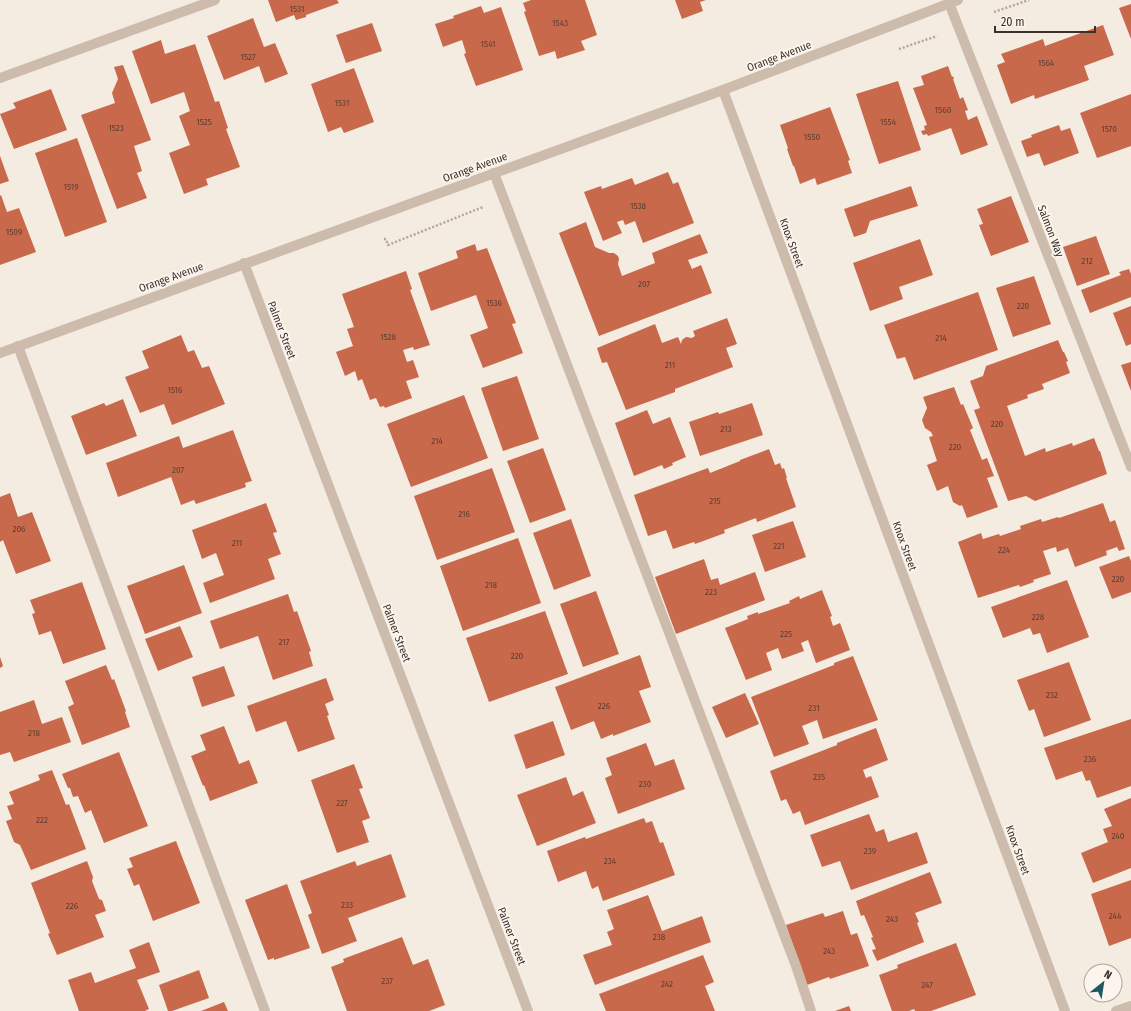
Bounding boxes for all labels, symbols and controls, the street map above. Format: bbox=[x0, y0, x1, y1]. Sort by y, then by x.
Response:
house number: 1531 bbox=[290, 4, 304, 14]
scale bar bbox=[995, 8, 1095, 34]
text: 20 m bbox=[1001, 15, 1025, 29]
house number: 1543 bbox=[552, 18, 568, 28]
street label: Orange Avenue bbox=[745, 38, 813, 75]
house number: 1541 bbox=[480, 39, 496, 49]
house number: 1527 bbox=[240, 52, 256, 62]
house number: 1564 bbox=[1038, 58, 1055, 68]
house number: 1531 bbox=[335, 98, 349, 108]
house number: 1560 bbox=[935, 105, 952, 115]
house number: 1525 bbox=[196, 117, 212, 127]
house number: 1554 bbox=[880, 117, 897, 127]
house number: 1523 bbox=[108, 123, 124, 133]
house number: 1570 bbox=[1101, 124, 1117, 134]
house number: 1550 bbox=[804, 132, 821, 142]
street label: Orange Avenue bbox=[441, 150, 509, 185]
house number: 1519 bbox=[63, 182, 79, 192]
house number: 1538 bbox=[630, 201, 647, 211]
street label: Salmon Way bbox=[1035, 203, 1066, 259]
street label: Knox Street bbox=[777, 217, 807, 270]
house number: 1509 bbox=[6, 227, 22, 237]
house number: 212 bbox=[1081, 256, 1093, 266]
street label: Orange Avenue bbox=[137, 260, 205, 295]
house number: 207 bbox=[638, 279, 650, 289]
house number: 1536 bbox=[486, 298, 503, 308]
street label: Palmer Street bbox=[265, 299, 299, 361]
house number: 220 bbox=[1017, 301, 1030, 311]
house number: 1528 bbox=[380, 332, 397, 342]
house number: 214 bbox=[935, 333, 947, 343]
house number: 211 bbox=[665, 360, 675, 370]
house number: 1516 bbox=[167, 385, 183, 395]
house number: 220 bbox=[991, 419, 1004, 429]
house number: 213 bbox=[720, 424, 732, 434]
house number: 214 bbox=[431, 436, 443, 446]
house number: 220 bbox=[949, 442, 962, 452]
house number: 207 bbox=[172, 465, 184, 475]
house number: 215 bbox=[709, 496, 721, 506]
house number: 216 bbox=[458, 509, 470, 519]
street label: Knox Street bbox=[890, 520, 920, 573]
house number: 206 bbox=[12, 524, 26, 534]
house number: 211 bbox=[232, 538, 242, 548]
house number: 221 bbox=[773, 541, 785, 551]
house number: 224 bbox=[998, 545, 1011, 555]
house number: 220 bbox=[1112, 574, 1125, 584]
house number: 218 bbox=[485, 580, 497, 590]
house number: 223 bbox=[705, 587, 717, 597]
street label: Palmer Street bbox=[380, 602, 414, 664]
house number: 228 bbox=[1032, 612, 1045, 622]
house number: 225 bbox=[780, 629, 792, 639]
house number: 217 bbox=[279, 637, 290, 647]
house number: 220 bbox=[511, 651, 524, 661]
house number: 232 bbox=[1046, 690, 1058, 700]
house number: 226 bbox=[598, 701, 611, 711]
house number: 231 bbox=[808, 703, 820, 713]
house number: 218 bbox=[28, 728, 40, 738]
house number: 236 bbox=[1084, 754, 1097, 764]
house number: 235 bbox=[813, 772, 825, 782]
house number: 230 bbox=[639, 779, 652, 789]
house number: 227 bbox=[336, 798, 348, 808]
house number: 222 bbox=[36, 815, 48, 825]
street label: Knox Street bbox=[1003, 824, 1033, 877]
house number: 240 bbox=[1112, 831, 1125, 841]
house number: 239 bbox=[864, 846, 876, 856]
house number: 234 bbox=[604, 856, 617, 866]
house number: 233 bbox=[341, 900, 353, 910]
house number: 226 bbox=[66, 901, 79, 911]
street label: Palmer Street bbox=[495, 905, 529, 967]
house number: 244 bbox=[1109, 911, 1122, 921]
house number: 243 bbox=[886, 914, 898, 924]
house number: 238 bbox=[653, 932, 666, 942]
house number: 243 bbox=[823, 946, 835, 956]
north arrow bbox=[1083, 963, 1123, 1003]
text: N bbox=[1102, 967, 1114, 982]
house number: 237 bbox=[381, 976, 393, 986]
house number: 242 bbox=[661, 979, 673, 989]
house number: 247 bbox=[921, 980, 933, 990]

